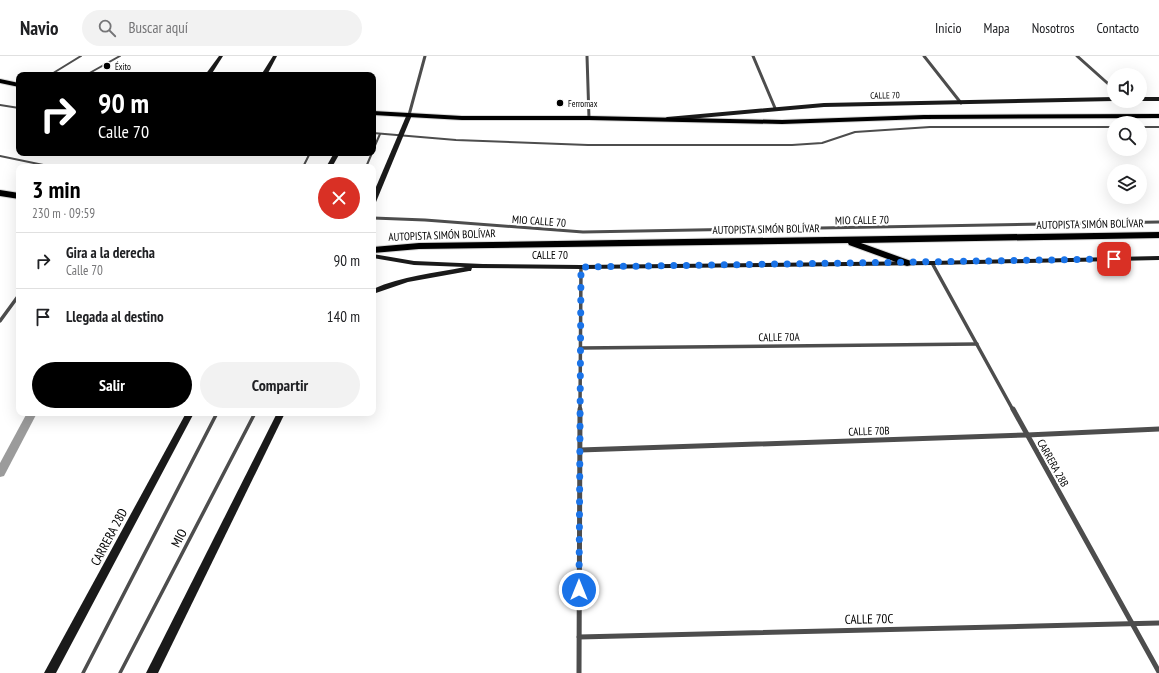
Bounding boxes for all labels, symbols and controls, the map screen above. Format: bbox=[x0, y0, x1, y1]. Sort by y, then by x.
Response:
search box bbox=[82, 10, 362, 46]
text: Navio bbox=[20, 16, 58, 40]
icon: search bbox=[96, 17, 118, 39]
text: Buscar aquí bbox=[128, 18, 188, 37]
text: Inicio bbox=[935, 19, 962, 37]
text: Mapa bbox=[984, 19, 1010, 37]
text: Nosotros bbox=[1032, 19, 1075, 37]
text: Contacto bbox=[1097, 19, 1139, 37]
marker: Éxito bbox=[102, 61, 112, 71]
place label: Éxito bbox=[115, 61, 131, 72]
map controls bbox=[1107, 68, 1147, 204]
button: sound bbox=[1107, 68, 1147, 108]
text: 90 m bbox=[98, 84, 149, 121]
icon: right bbox=[32, 88, 84, 140]
street label: CALLE 70 bbox=[870, 89, 900, 101]
marker: Ferromax bbox=[555, 98, 565, 108]
place label: Ferromax bbox=[568, 98, 598, 109]
button: search bbox=[1107, 116, 1147, 156]
text: Calle 70 bbox=[98, 120, 149, 143]
button: layers bbox=[1107, 164, 1147, 204]
text: 3 min bbox=[32, 174, 80, 205]
button: close bbox=[318, 177, 360, 219]
text: 230 m · 09:59 bbox=[32, 205, 95, 222]
street label: MIO CALLE 70 bbox=[512, 212, 566, 230]
street label: MIO CALLE 70 bbox=[835, 213, 889, 227]
street label: AUTOPISTA SIMÓN BOLÍVAR bbox=[1036, 216, 1144, 232]
street label: AUTOPISTA SIMÓN BOLÍVAR bbox=[712, 221, 820, 237]
street label: AUTOPISTA SIMÓN BOLÍVAR bbox=[388, 226, 496, 244]
pin bbox=[1097, 242, 1131, 276]
text: Gira a la derecha bbox=[66, 243, 155, 262]
street label: CALLE 70 bbox=[532, 248, 568, 262]
icon: arrive bbox=[1103, 248, 1125, 270]
icon: right bbox=[32, 250, 54, 272]
text: 90 m bbox=[334, 251, 360, 270]
text: Calle 70 bbox=[66, 262, 103, 279]
icon: arrive bbox=[32, 306, 54, 328]
text: Llegada al destino bbox=[66, 307, 164, 326]
text: 140 m bbox=[327, 307, 360, 326]
street label: CALLE 70A bbox=[758, 330, 801, 344]
button: Salir bbox=[32, 362, 192, 408]
button: Compartir bbox=[200, 362, 360, 408]
street label: CALLE 70B bbox=[848, 423, 890, 439]
street label: CARRERA 28B bbox=[1034, 437, 1072, 489]
street label: CARRERA 28D bbox=[87, 505, 131, 569]
street label: MIO bbox=[167, 526, 191, 550]
position arrow bbox=[558, 569, 600, 611]
street label: CALLE 70C bbox=[845, 610, 893, 628]

